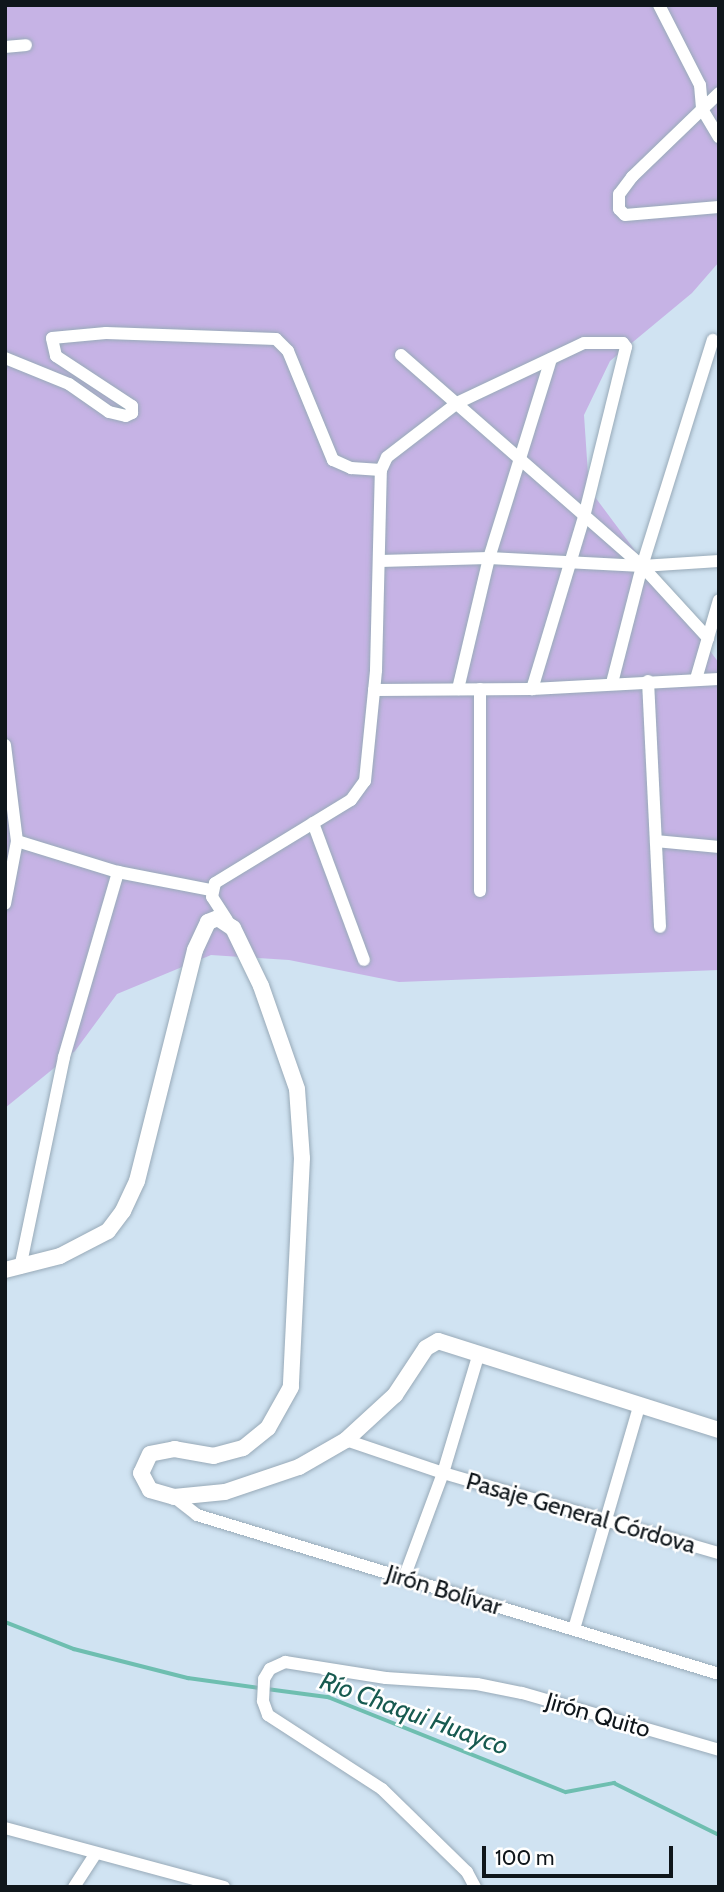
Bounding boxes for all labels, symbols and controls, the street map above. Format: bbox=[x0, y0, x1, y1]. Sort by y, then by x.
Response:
street label: Pasaje General Córdova bbox=[463, 1466, 699, 1560]
street label: Jirón Bolívar bbox=[383, 1559, 505, 1621]
water label: Río Chaqui Huayco bbox=[316, 1666, 512, 1762]
street label: Jirón Quito bbox=[542, 1686, 654, 1744]
scale bar bbox=[486, 1832, 677, 1876]
text: 100 m bbox=[495, 1845, 554, 1870]

